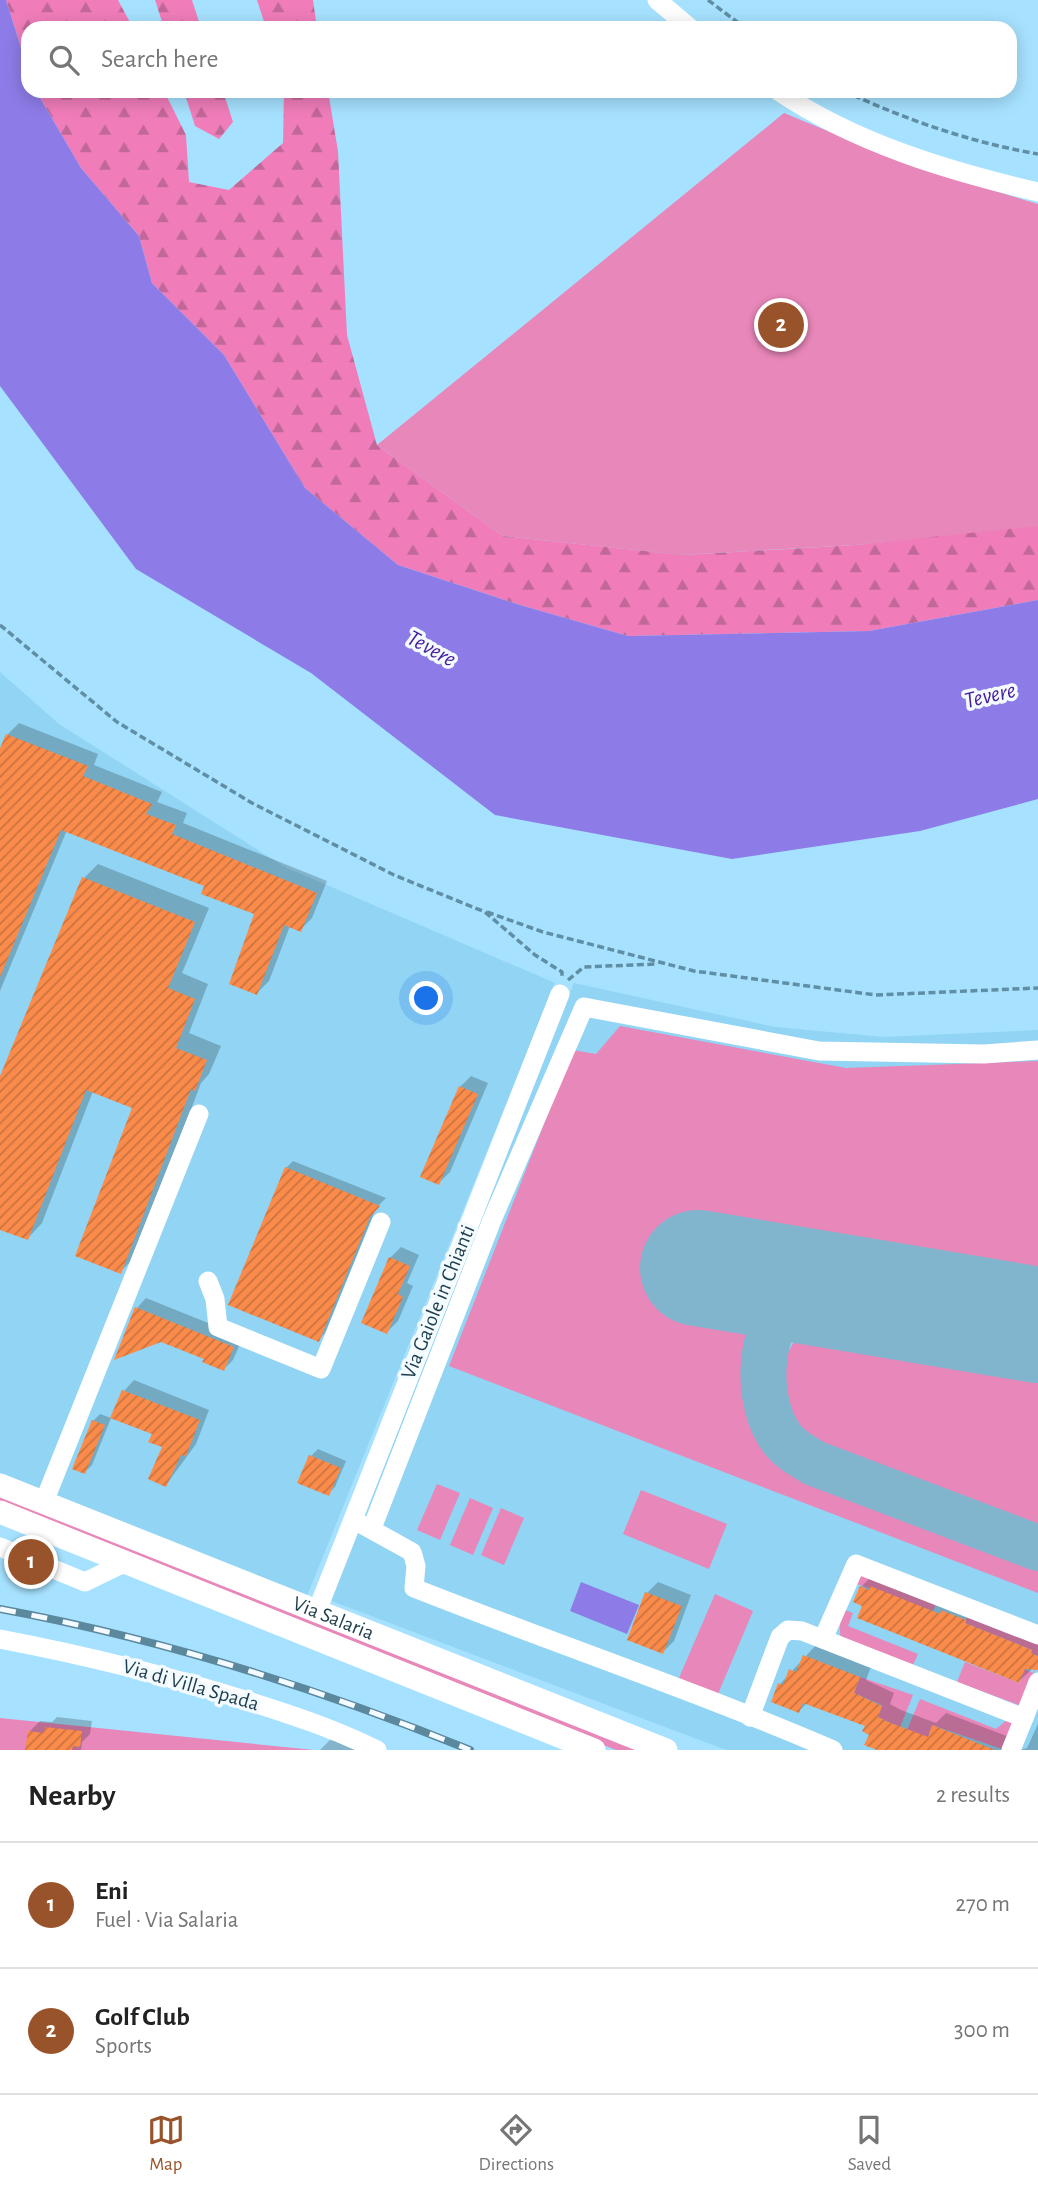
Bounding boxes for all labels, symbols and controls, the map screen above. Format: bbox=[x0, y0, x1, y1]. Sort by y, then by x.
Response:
search box bbox=[21, 21, 1017, 98]
icon: search bbox=[45, 41, 83, 79]
text: Search here bbox=[101, 46, 219, 72]
pin: 2 bbox=[758, 299, 804, 351]
water label: Tevere bbox=[403, 626, 459, 672]
water label: Tevere bbox=[962, 679, 1018, 713]
your location bbox=[409, 981, 443, 1015]
street label: Via Gaiole in Chianti bbox=[397, 1222, 479, 1382]
pin: 1 bbox=[8, 1536, 54, 1588]
street label: Via Salaria bbox=[290, 1592, 377, 1643]
street label: Via di Villa Spada bbox=[120, 1655, 262, 1715]
text: Nearby bbox=[28, 1781, 116, 1811]
text: 2 results bbox=[936, 1784, 1010, 1807]
text: Eni bbox=[95, 1878, 129, 1904]
text: 1 bbox=[47, 1893, 55, 1916]
text: 270 m bbox=[956, 1893, 1010, 1916]
text: Fuel · Via Salaria bbox=[95, 1909, 238, 1932]
text: Golf Club bbox=[95, 2004, 190, 2030]
text: 2 bbox=[46, 2019, 56, 2042]
text: 300 m bbox=[954, 2019, 1010, 2042]
text: Sports bbox=[95, 2035, 152, 2058]
tab: Map bbox=[147, 2111, 185, 2176]
tab: Directions bbox=[478, 2111, 554, 2176]
tab: Saved bbox=[848, 2111, 891, 2176]

